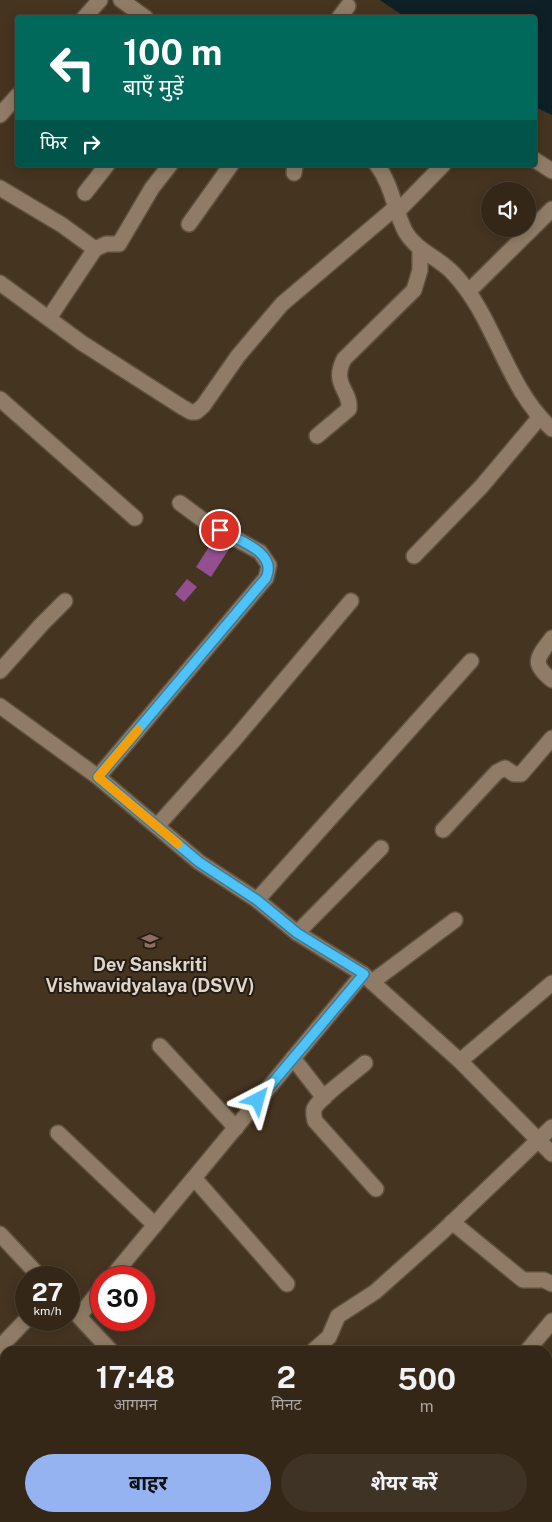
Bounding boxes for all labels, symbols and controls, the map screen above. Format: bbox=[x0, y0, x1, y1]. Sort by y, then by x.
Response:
text: 100 m bbox=[123, 32, 222, 73]
icon: left bbox=[40, 35, 105, 100]
text: बाएँ मुड़ें bbox=[123, 74, 184, 100]
icon: right bbox=[77, 130, 105, 158]
text: फिर bbox=[40, 131, 67, 153]
map controls bbox=[481, 182, 536, 237]
button: sound bbox=[481, 182, 536, 237]
pin bbox=[199, 509, 241, 551]
icon: arrive bbox=[206, 516, 234, 544]
school or university icon: Dev Sanskriti Vishwavidyalaya (DSVV) bbox=[140, 931, 160, 951]
place label: Dev Sanskriti Vishwavidyalaya (DSVV) bbox=[45, 954, 255, 996]
position arrow bbox=[231, 1073, 283, 1125]
speed limit sign: 30 bbox=[90, 1266, 155, 1331]
text: 27 bbox=[32, 1277, 63, 1307]
text: km/h bbox=[33, 1304, 62, 1318]
text: 17:48 bbox=[96, 1359, 175, 1395]
text: 2 bbox=[277, 1359, 296, 1395]
text: 500 bbox=[397, 1361, 456, 1397]
text: आगमन bbox=[114, 1395, 157, 1414]
text: मिनट bbox=[271, 1395, 302, 1414]
text: m bbox=[420, 1397, 434, 1416]
button: बाहर bbox=[25, 1454, 271, 1512]
button: शेयर करें bbox=[281, 1454, 527, 1512]

